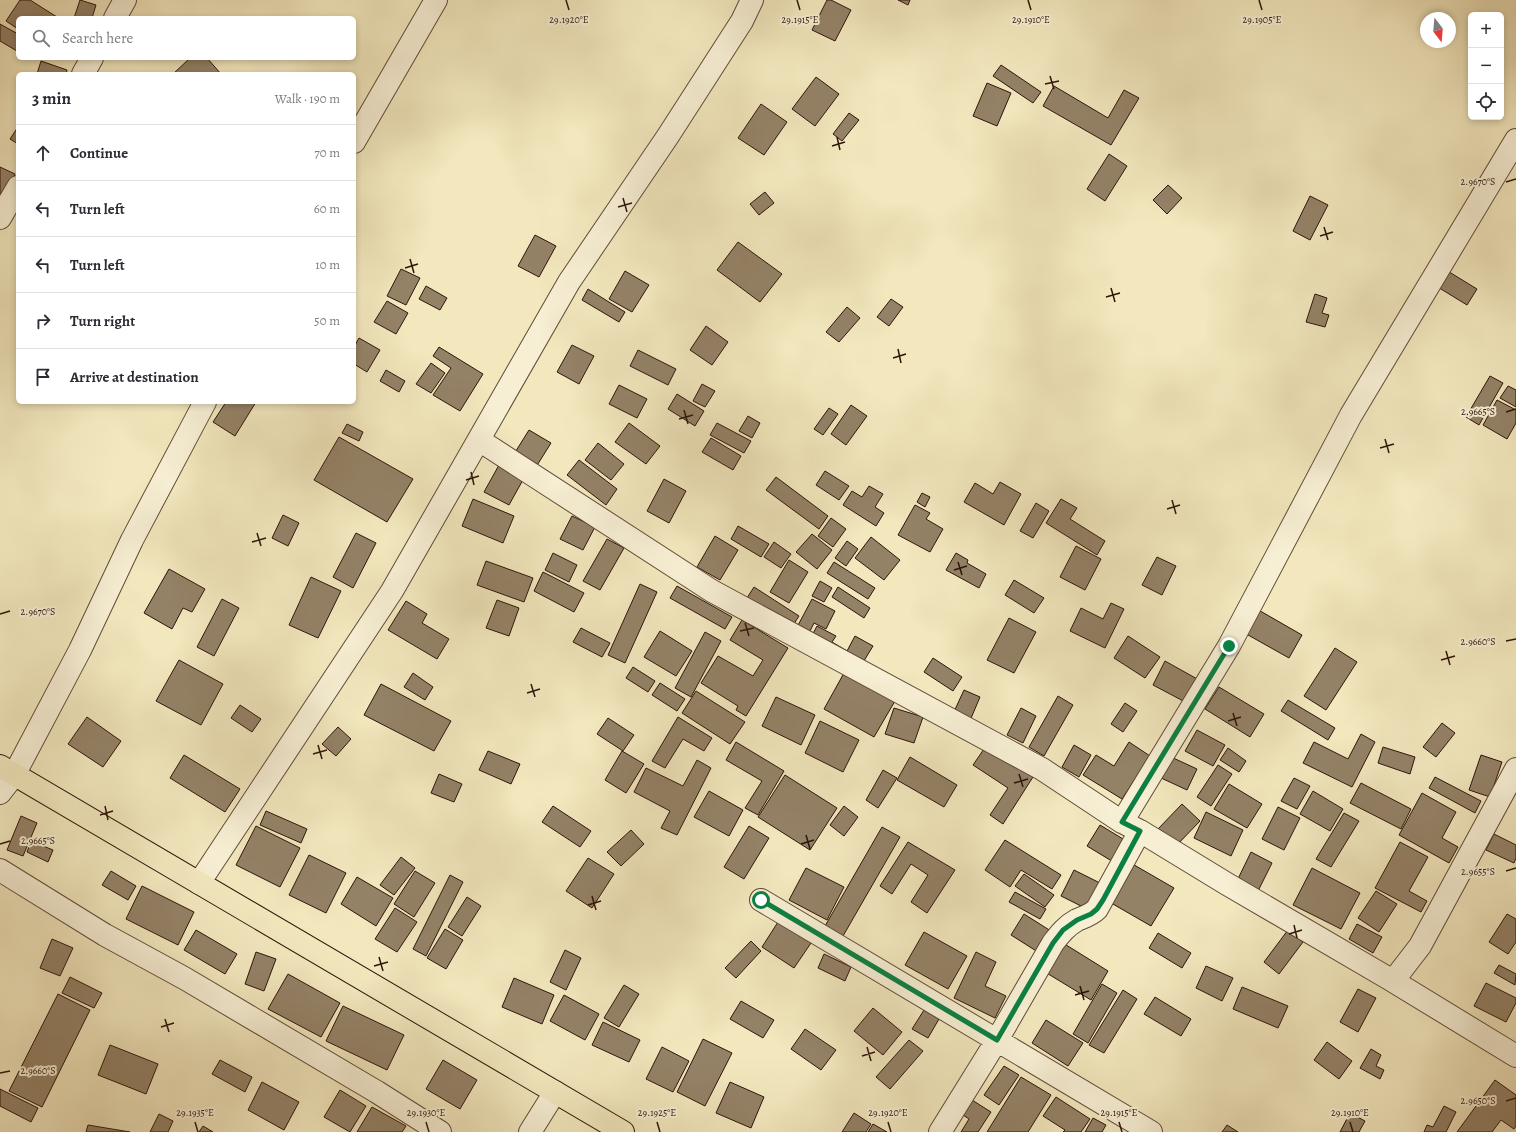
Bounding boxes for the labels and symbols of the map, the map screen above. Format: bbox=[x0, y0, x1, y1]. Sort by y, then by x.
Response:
north arrow bbox=[1420, 12, 1456, 48]
text: 29.1920°E bbox=[549, 13, 589, 26]
text: 29.1915°E bbox=[782, 13, 819, 26]
text: 29.1910°E bbox=[1012, 13, 1050, 26]
text: 29.1905°E bbox=[1243, 13, 1282, 26]
text: 2.9670°S bbox=[1461, 175, 1495, 188]
text: 2.9665°S bbox=[1461, 405, 1495, 418]
text: 2.9670°S bbox=[21, 605, 55, 618]
text: 2.9660°S bbox=[1460, 635, 1496, 648]
route end bbox=[1220, 637, 1238, 655]
text: 2.9665°S bbox=[21, 834, 55, 847]
text: 2.9655°S bbox=[1461, 865, 1495, 878]
route start bbox=[752, 891, 770, 909]
text: 2.9660°S bbox=[20, 1064, 56, 1077]
text: 2.9650°S bbox=[1461, 1094, 1495, 1107]
text: 29.1935°E bbox=[176, 1106, 214, 1119]
text: 29.1930°E bbox=[407, 1106, 445, 1119]
text: 29.1925°E bbox=[638, 1106, 676, 1119]
text: 29.1920°E bbox=[868, 1106, 908, 1119]
text: 29.1915°E bbox=[1101, 1106, 1138, 1119]
text: 29.1910°E bbox=[1331, 1106, 1369, 1119]

